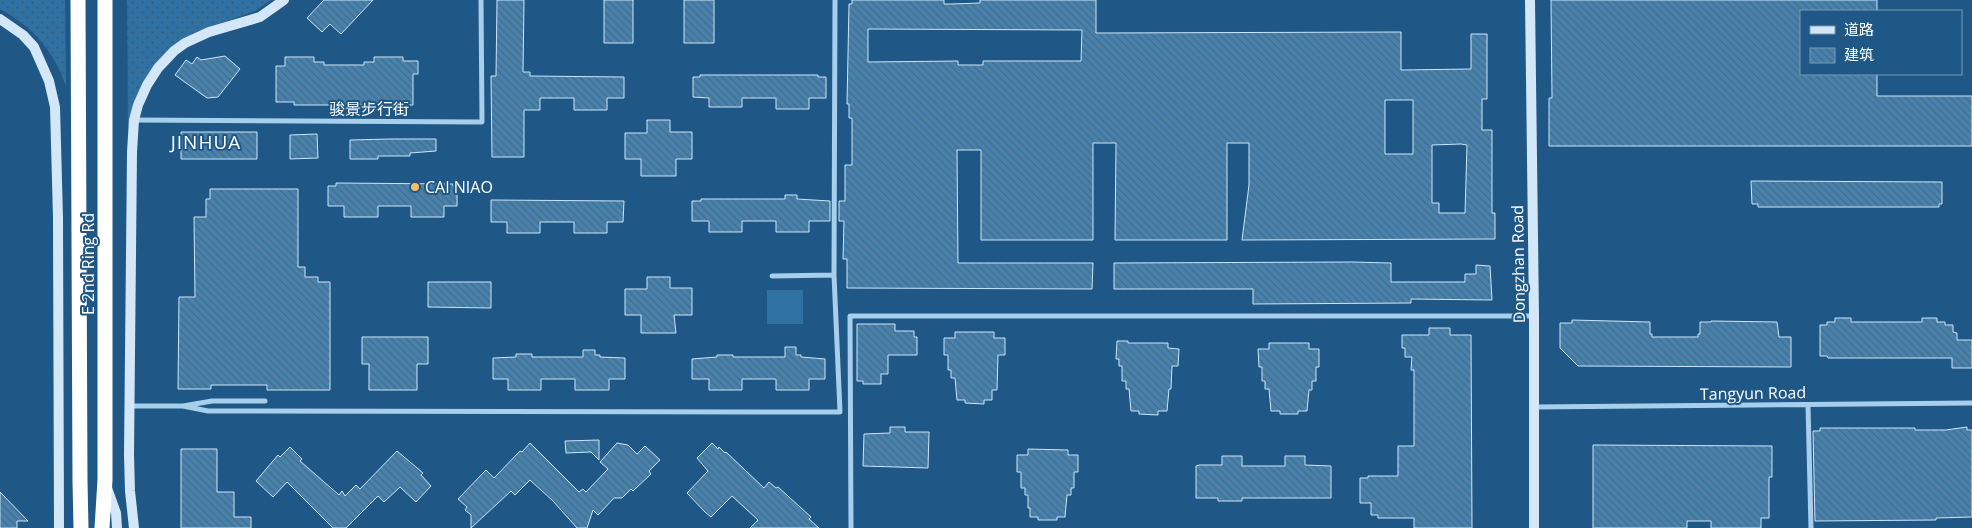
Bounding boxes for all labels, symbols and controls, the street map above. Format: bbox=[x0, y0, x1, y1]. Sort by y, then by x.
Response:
legend bbox=[1800, 10, 1962, 75]
text: 道路 bbox=[1844, 19, 1874, 39]
text: 建筑 bbox=[1844, 44, 1874, 64]
street label: 骏景步行街 bbox=[329, 98, 409, 120]
district label: JINHUA bbox=[169, 129, 241, 155]
place label: CAI NIAO bbox=[425, 176, 493, 198]
marker: CAI NIAO bbox=[409, 181, 421, 193]
street label: Dongzhan Road bbox=[1506, 205, 1530, 323]
street label: E 2nd Ring Rd bbox=[77, 213, 99, 315]
street label: Tangyun Road bbox=[1700, 381, 1806, 405]

